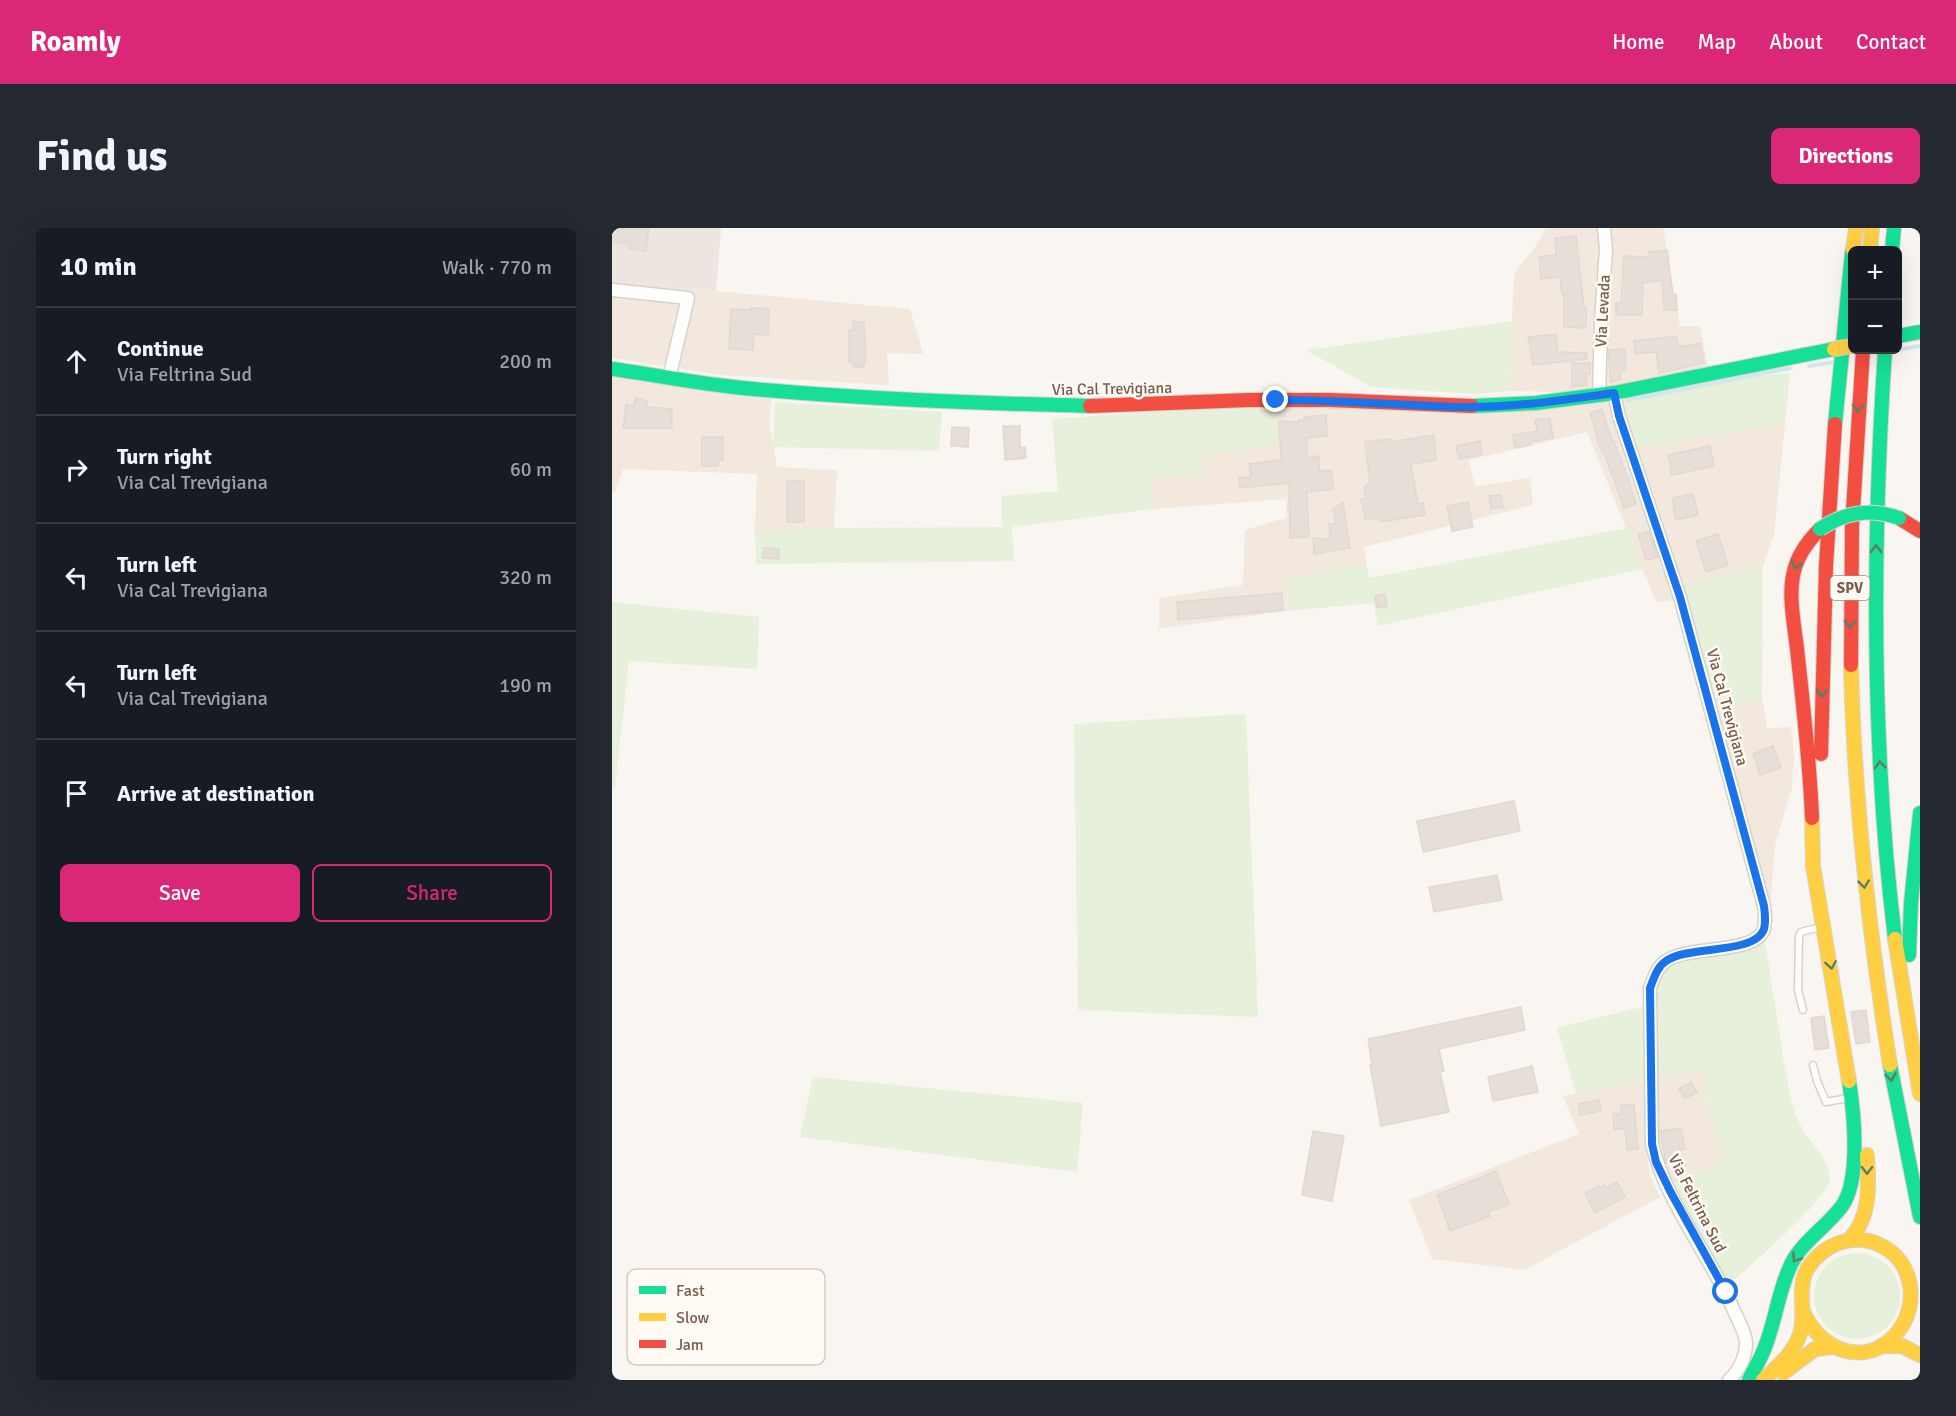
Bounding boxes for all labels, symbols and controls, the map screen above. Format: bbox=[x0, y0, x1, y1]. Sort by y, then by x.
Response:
text: Roamly bbox=[30, 25, 121, 59]
text: Home bbox=[1612, 29, 1665, 55]
text: Map bbox=[1698, 29, 1736, 55]
text: About bbox=[1769, 29, 1823, 55]
text: Contact bbox=[1856, 29, 1926, 55]
button: Directions bbox=[1771, 128, 1920, 184]
text: Find us bbox=[36, 131, 167, 182]
map controls bbox=[1848, 246, 1902, 354]
button: + bbox=[1848, 246, 1902, 300]
text: 10 min bbox=[60, 251, 137, 283]
text: Walk · 770 m bbox=[442, 255, 552, 280]
street label: Via Levada bbox=[1591, 274, 1615, 348]
button: − bbox=[1848, 300, 1902, 354]
text: Continue bbox=[117, 335, 204, 362]
icon: ahead bbox=[60, 345, 93, 378]
text: 200 m bbox=[499, 349, 552, 374]
text: Via Feltrina Sud bbox=[117, 362, 252, 387]
street label: Via Cal Trevigiana bbox=[1052, 378, 1173, 400]
route end bbox=[1262, 386, 1288, 412]
one-way arrow bbox=[1852, 403, 1865, 412]
text: Turn right bbox=[117, 443, 212, 470]
icon: right bbox=[60, 453, 93, 486]
text: 60 m bbox=[510, 457, 552, 482]
text: Via Cal Trevigiana bbox=[117, 470, 268, 495]
one-way arrow bbox=[1869, 544, 1882, 553]
text: Turn left bbox=[117, 551, 197, 578]
one-way arrow bbox=[1791, 559, 1803, 570]
icon: left bbox=[60, 561, 93, 594]
text: 320 m bbox=[499, 565, 552, 590]
road number: SPV bbox=[1830, 576, 1870, 600]
text: Via Cal Trevigiana bbox=[117, 578, 268, 603]
one-way arrow bbox=[1844, 619, 1856, 628]
street label: Via Cal Trevigiana bbox=[1702, 646, 1752, 768]
text: Turn left bbox=[117, 659, 197, 686]
icon: left bbox=[60, 669, 93, 702]
text: 190 m bbox=[499, 673, 552, 698]
text: Via Cal Trevigiana bbox=[117, 686, 268, 711]
one-way arrow bbox=[1816, 689, 1828, 698]
one-way arrow bbox=[1873, 760, 1886, 769]
icon: arrive bbox=[60, 777, 93, 810]
text: Arrive at destination bbox=[117, 780, 314, 807]
button: Save bbox=[60, 864, 300, 922]
button: Share bbox=[312, 864, 552, 922]
one-way arrow bbox=[1857, 880, 1870, 889]
one-way arrow bbox=[1824, 961, 1836, 970]
one-way arrow bbox=[1884, 1072, 1897, 1082]
street label: Via Feltrina Sud bbox=[1664, 1151, 1731, 1256]
one-way arrow bbox=[1861, 1166, 1874, 1175]
one-way arrow bbox=[1792, 1251, 1803, 1262]
legend bbox=[627, 1269, 825, 1365]
route start bbox=[1712, 1278, 1738, 1304]
text: Fast bbox=[676, 1281, 705, 1301]
text: Slow bbox=[676, 1308, 710, 1328]
text: Jam bbox=[676, 1335, 704, 1355]

